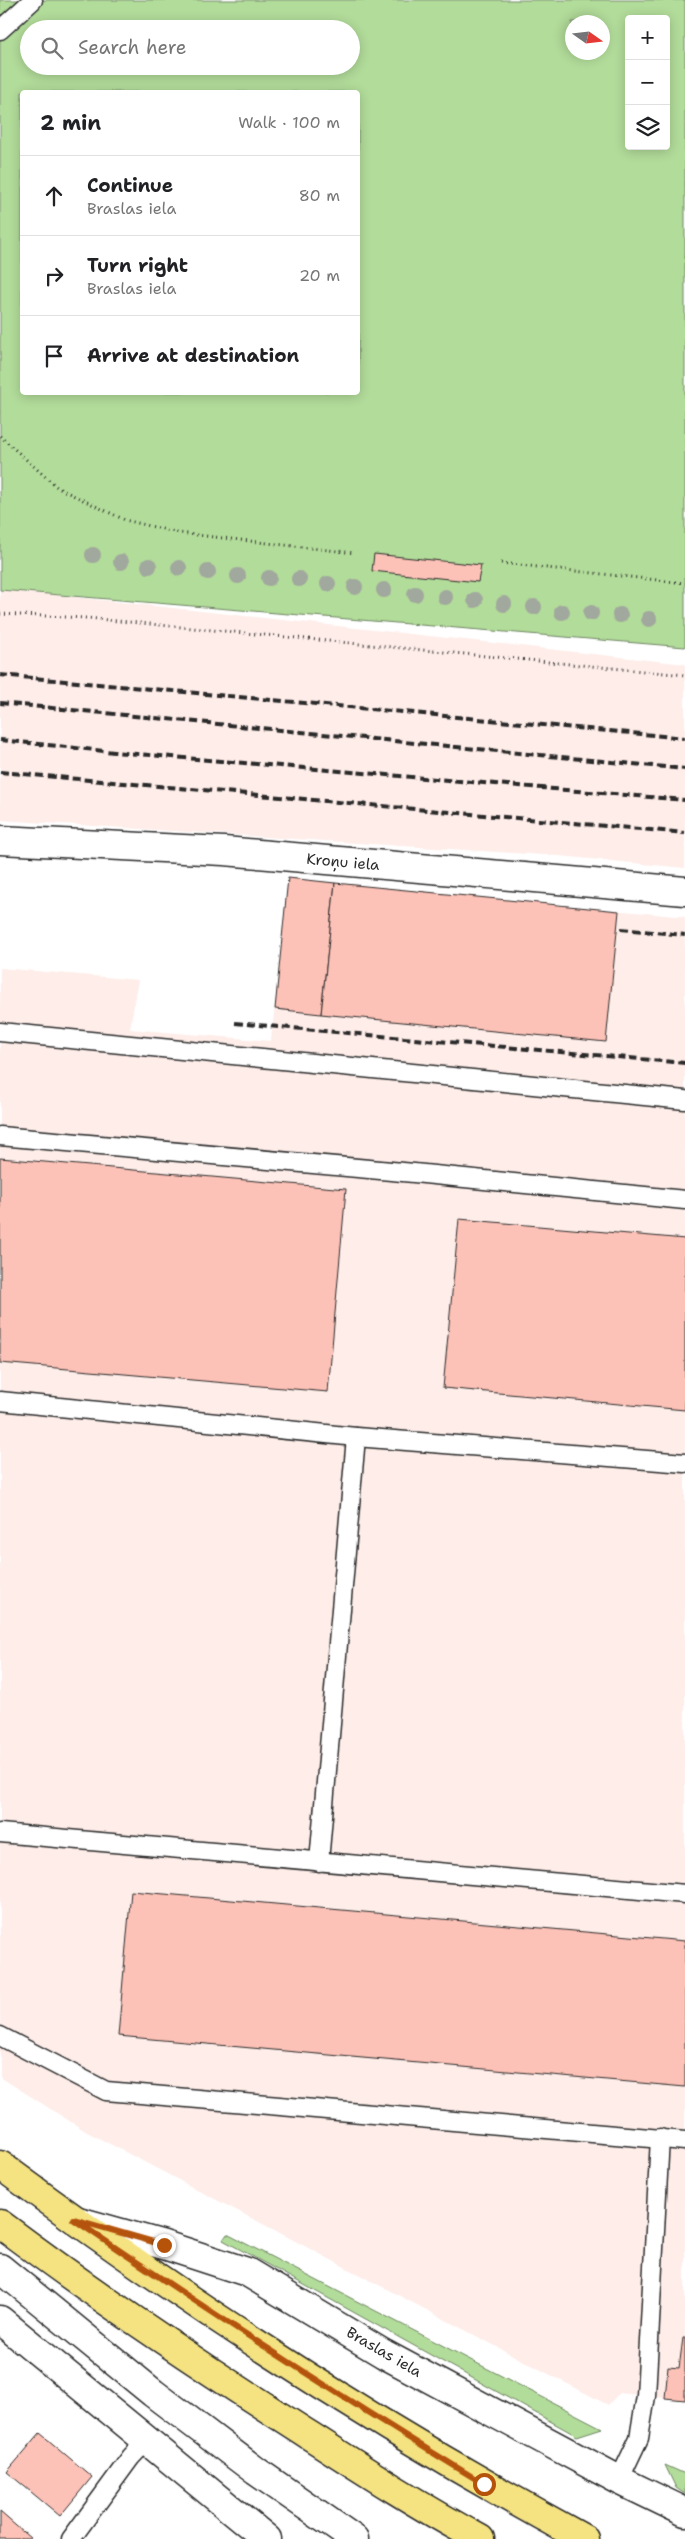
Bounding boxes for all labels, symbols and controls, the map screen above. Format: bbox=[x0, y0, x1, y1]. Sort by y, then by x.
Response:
north arrow bbox=[565, 15, 610, 60]
map controls bbox=[625, 15, 670, 150]
button: + bbox=[625, 15, 670, 60]
search box bbox=[20, 20, 360, 75]
icon: search bbox=[38, 34, 66, 62]
text: Search here bbox=[78, 35, 187, 60]
button: − bbox=[625, 60, 670, 105]
button: layers bbox=[625, 105, 670, 150]
text: 2 min bbox=[40, 109, 101, 137]
text: Walk · 100 m bbox=[238, 112, 340, 133]
text: Continue bbox=[87, 173, 173, 198]
icon: ahead bbox=[40, 182, 68, 210]
text: 80 m bbox=[299, 185, 340, 206]
text: Braslas iela bbox=[87, 198, 176, 219]
text: Turn right bbox=[87, 253, 188, 278]
icon: right bbox=[40, 262, 68, 290]
text: 20 m bbox=[299, 265, 340, 286]
text: Braslas iela bbox=[87, 278, 176, 299]
icon: arrive bbox=[40, 342, 68, 370]
text: Arrive at destination bbox=[87, 343, 299, 368]
street label: Kroņu iela bbox=[305, 849, 381, 876]
route end bbox=[153, 2234, 176, 2257]
street label: Braslas iela bbox=[343, 2322, 426, 2382]
route start bbox=[473, 2473, 496, 2496]

